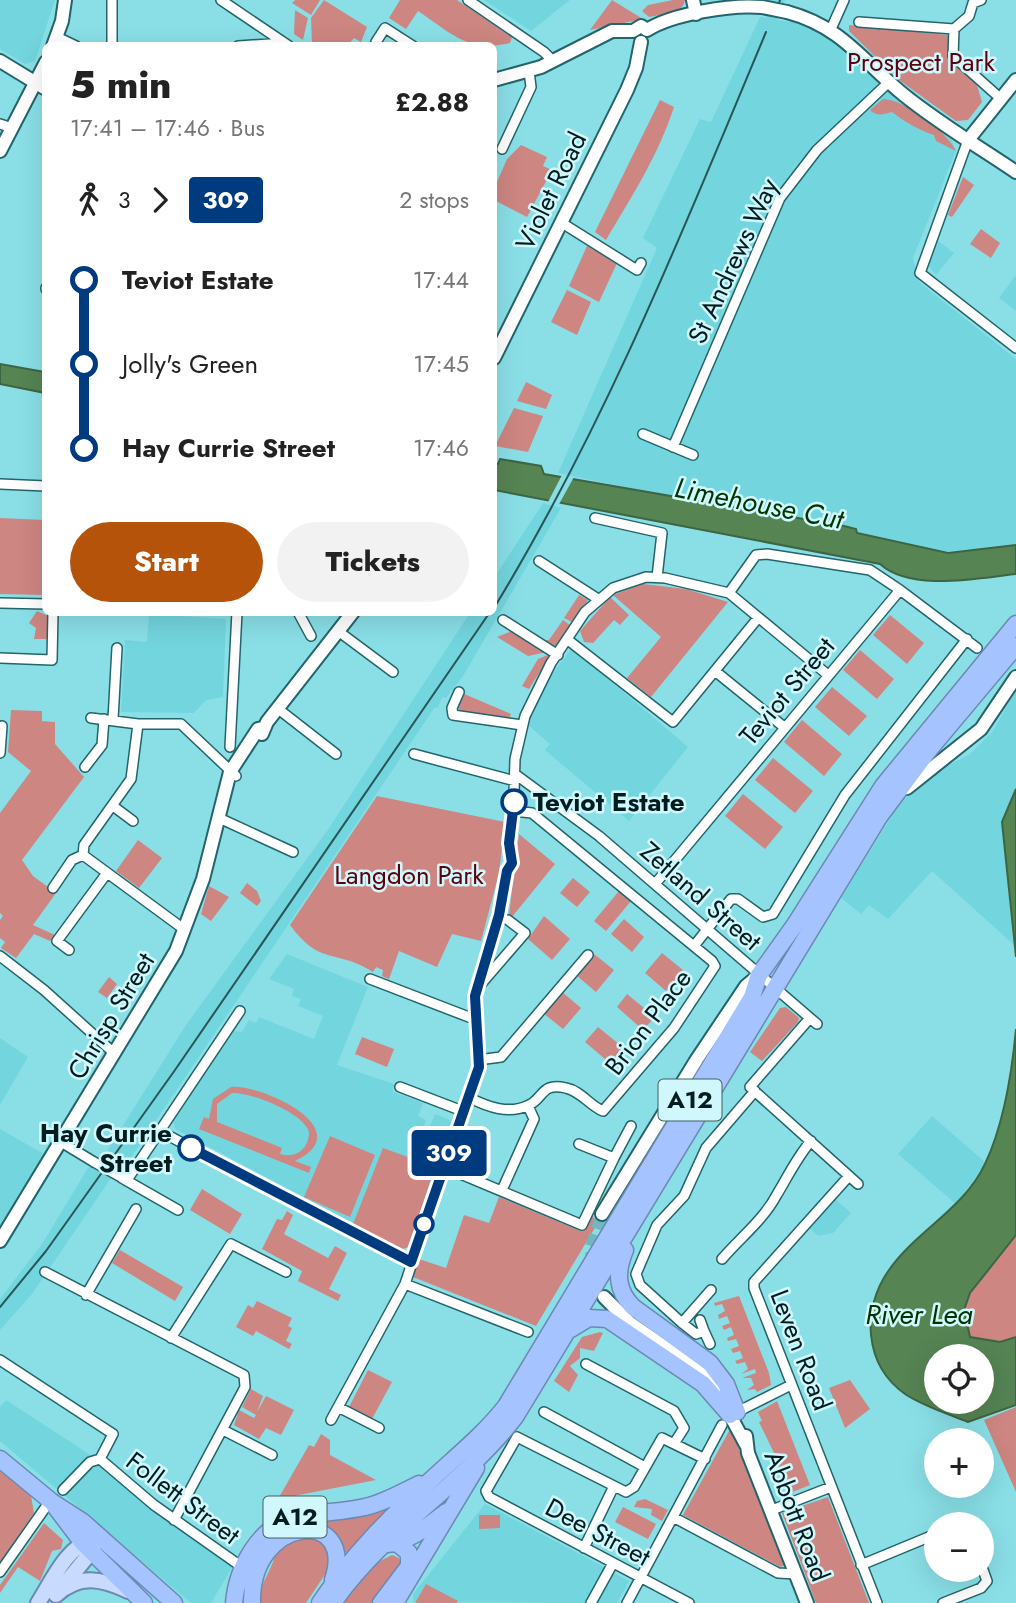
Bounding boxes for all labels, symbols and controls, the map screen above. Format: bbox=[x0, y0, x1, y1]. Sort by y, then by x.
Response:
park label: Prospect Park bbox=[847, 43, 996, 81]
text: 5 min bbox=[70, 57, 172, 112]
text: £2.88 bbox=[395, 83, 469, 121]
text: 17:41 – 17:46 · Bus bbox=[70, 111, 265, 145]
street label: Violet Road bbox=[506, 125, 596, 257]
street label: St Andrews Way bbox=[678, 172, 788, 350]
icon: walk bbox=[70, 181, 108, 219]
icon: forward bbox=[141, 181, 179, 219]
text: 309 bbox=[203, 182, 249, 217]
text: 3 bbox=[118, 183, 131, 217]
text: 2 stops bbox=[399, 183, 469, 217]
text: Teviot Estate bbox=[122, 261, 274, 299]
text: 17:44 bbox=[413, 263, 469, 297]
text: Jolly's Green bbox=[122, 345, 258, 383]
text: 17:45 bbox=[413, 347, 469, 381]
text: Hay Currie Street bbox=[122, 429, 335, 467]
text: 17:46 bbox=[413, 431, 469, 465]
water label: Limehouse Cut bbox=[671, 467, 848, 540]
button: Start bbox=[70, 522, 263, 602]
button: Tickets bbox=[277, 522, 469, 602]
street label: Teviot Street bbox=[730, 628, 844, 753]
place label: Teviot Estate bbox=[533, 783, 685, 821]
marker: Teviot Estate bbox=[501, 789, 527, 815]
street label: Zetland Street bbox=[632, 833, 771, 960]
park label: Langdon Park bbox=[334, 856, 484, 894]
street label: Chrisp Street bbox=[58, 945, 164, 1087]
street label: Brion Place bbox=[595, 961, 701, 1083]
road number: A12 bbox=[658, 1080, 722, 1120]
place label: Hay Currie Street bbox=[40, 1114, 173, 1182]
line badge: 309 bbox=[409, 1130, 489, 1176]
marker: Hay Currie Street bbox=[178, 1135, 204, 1161]
text: 309 bbox=[426, 1135, 472, 1170]
unlabelled marker bbox=[414, 1214, 434, 1234]
street label: Leven Road bbox=[761, 1284, 841, 1416]
water label: River Lea bbox=[865, 1294, 973, 1335]
map controls bbox=[924, 1344, 994, 1582]
button: locate bbox=[924, 1344, 994, 1414]
button: + bbox=[924, 1428, 994, 1498]
street label: Follett Street bbox=[118, 1442, 249, 1554]
street label: Abbott Road bbox=[755, 1445, 839, 1587]
street label: Dee Street bbox=[539, 1488, 658, 1576]
road number: A12 bbox=[264, 1497, 326, 1538]
button: − bbox=[924, 1512, 994, 1582]

